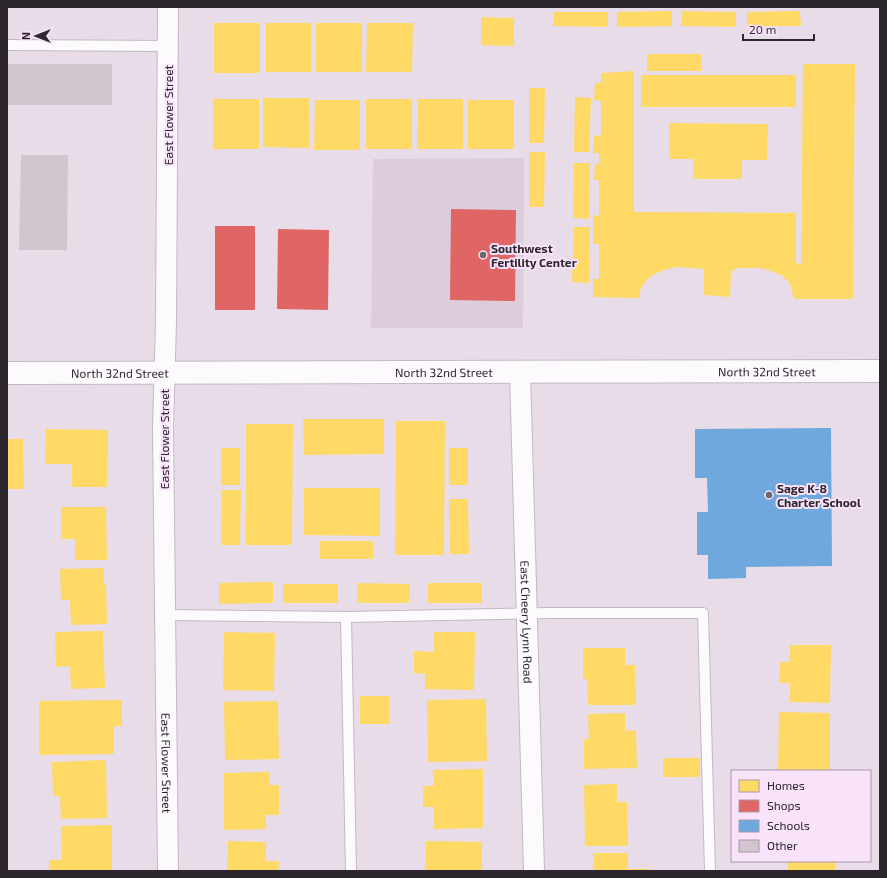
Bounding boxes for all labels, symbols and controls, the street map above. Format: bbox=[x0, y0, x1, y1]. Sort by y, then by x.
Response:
north arrow bbox=[16, 16, 56, 56]
scale bar bbox=[743, 16, 814, 42]
text: 20 m bbox=[749, 22, 776, 36]
text: N bbox=[19, 32, 32, 40]
street label: East Flower Street bbox=[161, 64, 175, 165]
place label: Southwest Fertility Center bbox=[491, 241, 577, 270]
marker: Southwest Fertility Center bbox=[478, 250, 488, 260]
street label: North 32nd Street bbox=[718, 364, 816, 378]
street label: North 32nd Street bbox=[395, 365, 493, 379]
street label: North 32nd Street bbox=[71, 366, 169, 380]
street label: East Flower Street bbox=[157, 388, 171, 489]
place label: Sage K-8 Charter School bbox=[777, 481, 861, 509]
marker: Sage K-8 Charter School bbox=[764, 490, 774, 500]
street label: East Cheery Lynn Road bbox=[518, 560, 536, 684]
street label: East Flower Street bbox=[159, 713, 174, 814]
legend bbox=[731, 770, 871, 862]
text: Homes bbox=[767, 778, 805, 792]
text: Shops bbox=[767, 798, 801, 812]
text: Schools bbox=[767, 818, 810, 832]
text: Other bbox=[767, 838, 798, 852]

